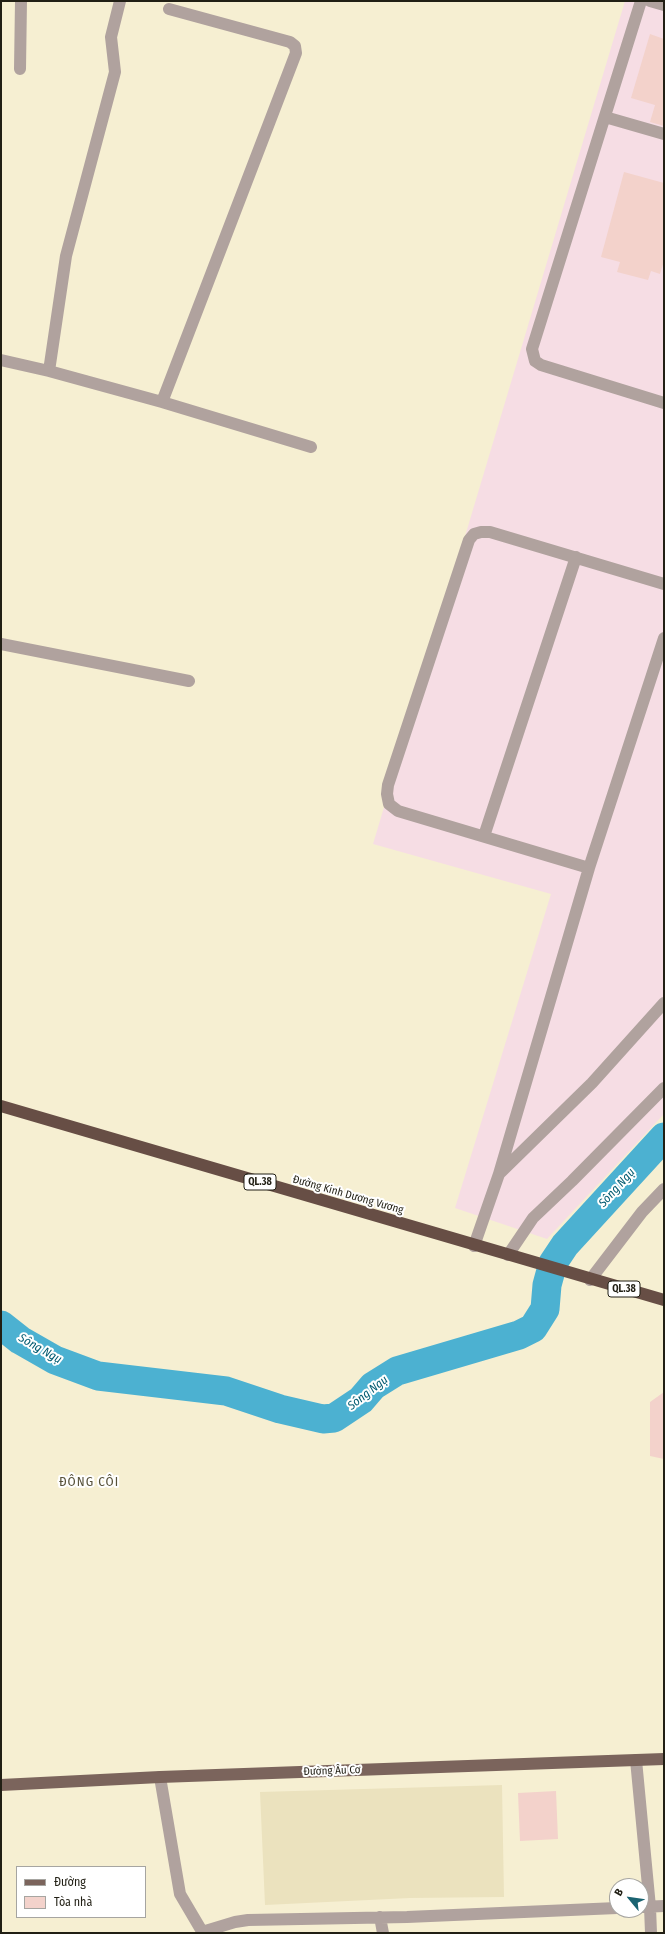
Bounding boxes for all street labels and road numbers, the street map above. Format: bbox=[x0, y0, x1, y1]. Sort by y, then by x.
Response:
street label: Đường Kinh Dương Vương bbox=[291, 1173, 405, 1217]
road number: QL.38 bbox=[244, 1174, 276, 1190]
road number: QL.38 bbox=[608, 1281, 640, 1297]
street label: Đường Âu Cơ bbox=[303, 1763, 361, 1779]

